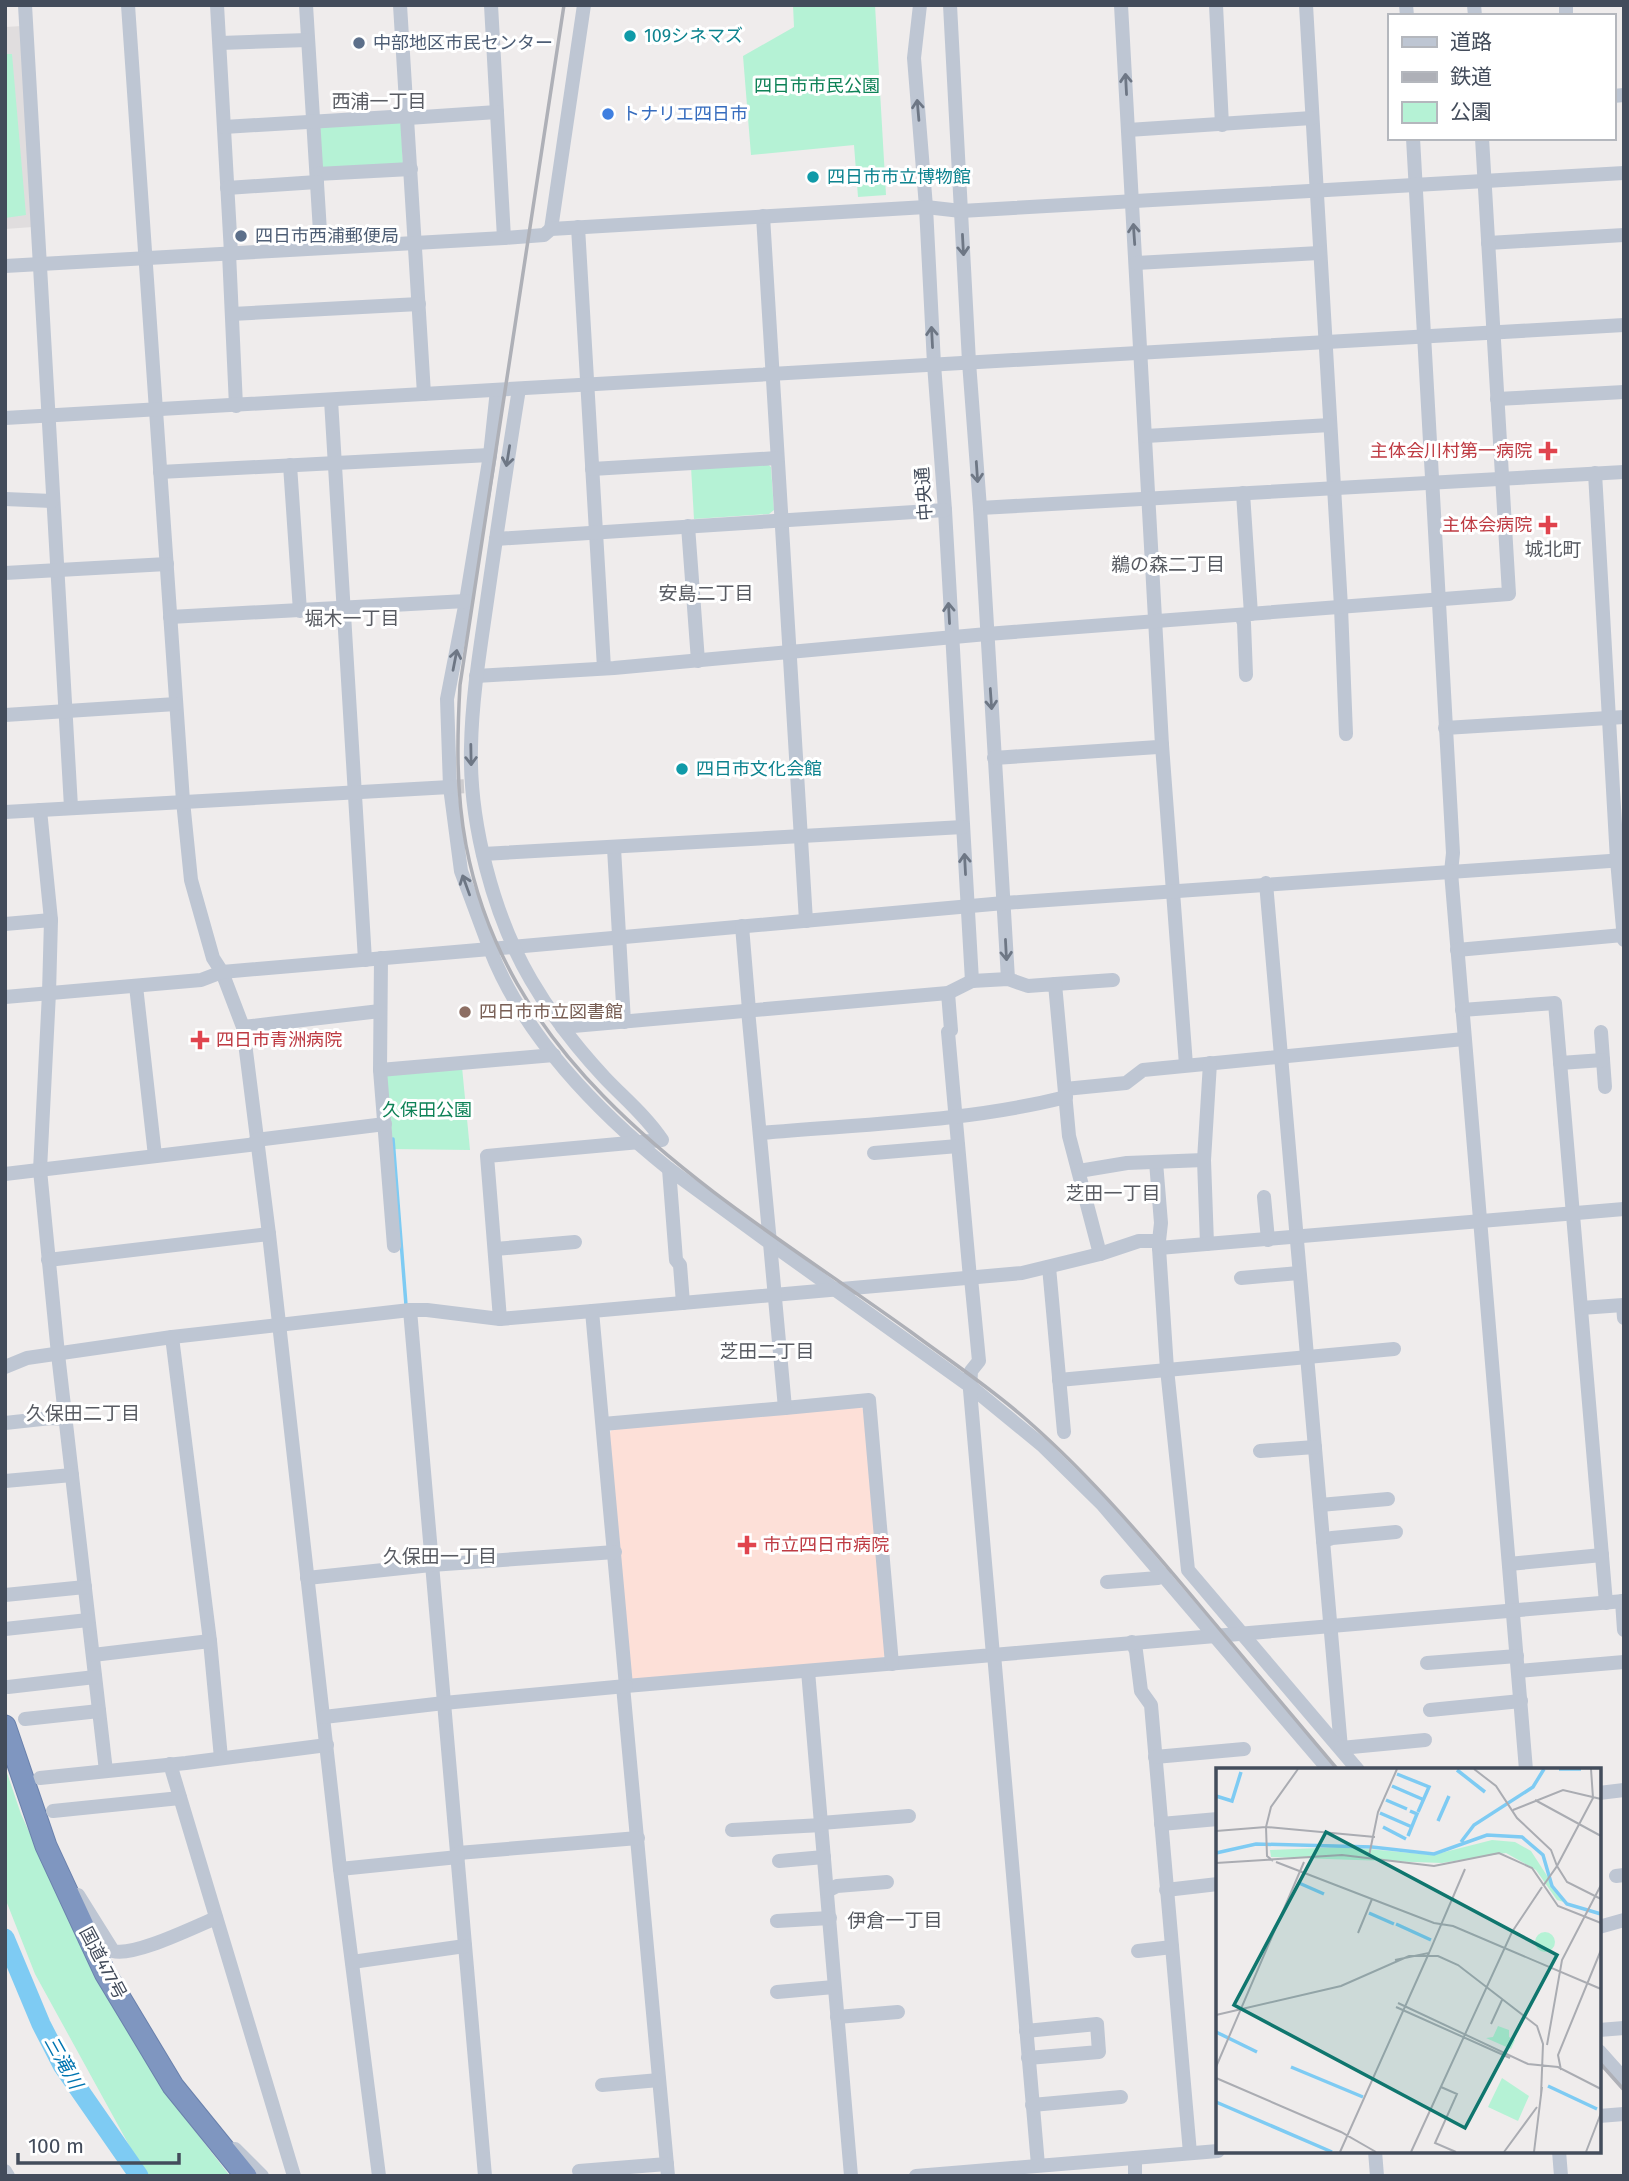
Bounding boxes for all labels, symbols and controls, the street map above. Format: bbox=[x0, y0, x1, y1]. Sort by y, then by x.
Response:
legend bbox=[1388, 14, 1615, 140]
place label: 109シネマズ bbox=[644, 25, 743, 47]
marker: 109シネマズ bbox=[622, 28, 638, 44]
text: 道路 bbox=[1450, 29, 1492, 55]
place label: 中部地区市民センター bbox=[373, 32, 553, 54]
marker: 中部地区市民センター bbox=[351, 35, 367, 51]
text: 鉄道 bbox=[1450, 64, 1492, 90]
one-way arrow bbox=[1119, 73, 1132, 96]
park label: 四日市市民公園 bbox=[754, 75, 880, 97]
district label: 西浦一丁目 bbox=[331, 90, 427, 113]
one-way arrow bbox=[911, 99, 924, 121]
text: 公園 bbox=[1450, 99, 1492, 125]
place label: トナリエ四日市 bbox=[622, 103, 748, 125]
marker: トナリエ四日市 bbox=[600, 106, 616, 122]
place label: 四日市市立博物館 bbox=[827, 166, 971, 188]
marker: 四日市市立博物館 bbox=[805, 169, 821, 185]
one-way arrow bbox=[1127, 223, 1140, 246]
place label: 四日市西浦郵便局 bbox=[255, 225, 399, 247]
marker: 四日市西浦郵便局 bbox=[233, 228, 249, 244]
one-way arrow bbox=[957, 233, 970, 255]
one-way arrow bbox=[926, 325, 939, 348]
place label: 主体会川村第一病院 bbox=[1370, 440, 1532, 462]
marker: 主体会川村第一病院 bbox=[1538, 441, 1558, 461]
one-way arrow bbox=[501, 444, 514, 467]
one-way arrow bbox=[971, 460, 984, 482]
street label: 中央通 bbox=[911, 466, 937, 522]
place label: 主体会病院 bbox=[1442, 514, 1532, 536]
marker: 主体会病院 bbox=[1538, 515, 1558, 535]
district label: 城北町 bbox=[1524, 538, 1582, 561]
district label: 鵜の森二丁目 bbox=[1111, 553, 1225, 576]
district label: 安島二丁目 bbox=[658, 582, 754, 605]
one-way arrow bbox=[943, 601, 956, 624]
district label: 堀木一丁目 bbox=[304, 607, 400, 630]
one-way arrow bbox=[448, 649, 462, 672]
one-way arrow bbox=[984, 687, 997, 710]
one-way arrow bbox=[464, 743, 478, 766]
place label: 四日市文化会館 bbox=[696, 758, 822, 780]
marker: 四日市文化会館 bbox=[674, 761, 690, 777]
one-way arrow bbox=[958, 853, 971, 876]
one-way arrow bbox=[459, 875, 471, 897]
one-way arrow bbox=[1000, 939, 1013, 961]
place label: 四日市市立図書館 bbox=[479, 1001, 623, 1023]
marker: 四日市市立図書館 bbox=[457, 1004, 473, 1020]
place label: 四日市青洲病院 bbox=[216, 1029, 342, 1051]
marker: 四日市青洲病院 bbox=[190, 1030, 210, 1050]
park label: 久保田公園 bbox=[382, 1099, 472, 1121]
district label: 芝田一丁目 bbox=[1065, 1182, 1161, 1205]
district label: 芝田二丁目 bbox=[719, 1340, 815, 1363]
district label: 久保田二丁目 bbox=[26, 1402, 140, 1425]
place label: 市立四日市病院 bbox=[763, 1534, 889, 1556]
marker: 市立四日市病院 bbox=[737, 1535, 757, 1555]
district label: 久保田一丁目 bbox=[383, 1545, 497, 1568]
inset map bbox=[1216, 1768, 1601, 2153]
district label: 伊倉一丁目 bbox=[847, 1909, 943, 1932]
street label: 国道477号 bbox=[75, 1923, 131, 2003]
water label: 三滝川 bbox=[40, 2032, 88, 2094]
scale bar bbox=[18, 2122, 178, 2166]
text: 100 m bbox=[28, 2133, 84, 2159]

